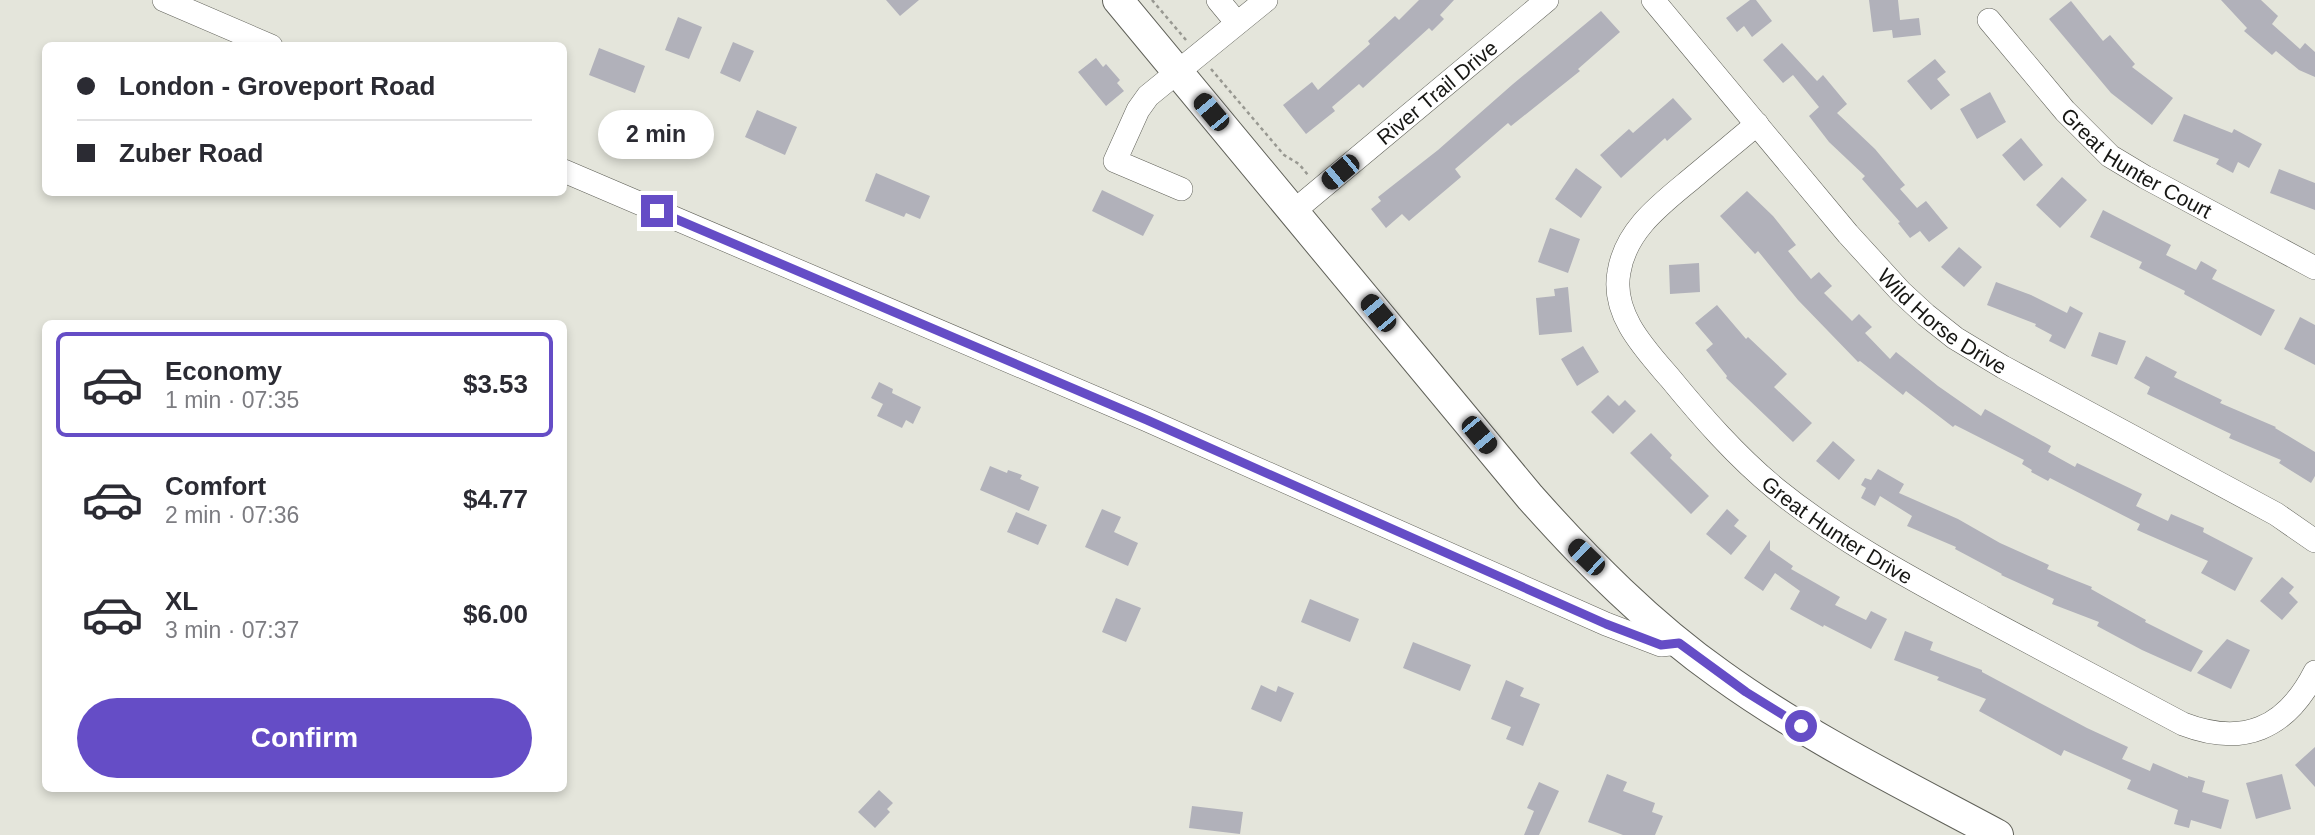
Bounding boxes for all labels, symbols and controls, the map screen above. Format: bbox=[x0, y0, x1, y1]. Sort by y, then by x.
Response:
street label: River Trail Drive bbox=[1372, 35, 1502, 149]
text: London - Groveport Road bbox=[119, 71, 435, 101]
car bbox=[1190, 89, 1233, 135]
street label: Great Hunter Court bbox=[2057, 103, 2216, 222]
callout: 2 min bbox=[599, 110, 715, 158]
text: 2 min bbox=[626, 121, 686, 147]
text: Zuber Road bbox=[119, 138, 263, 168]
car bbox=[1318, 150, 1363, 194]
route end bbox=[641, 195, 673, 227]
street label: Wild Horse Drive bbox=[1874, 264, 2011, 378]
car bbox=[1357, 290, 1400, 336]
icon: car bbox=[81, 353, 144, 416]
text: Economy bbox=[165, 356, 282, 386]
text: $3.53 bbox=[463, 369, 528, 399]
text: 1 min · 07:35 bbox=[165, 387, 299, 413]
car bbox=[1458, 412, 1501, 458]
icon: car bbox=[81, 468, 144, 531]
text: Comfort bbox=[165, 471, 266, 501]
street label: Great Hunter Drive bbox=[1758, 471, 1917, 588]
text: $4.77 bbox=[463, 484, 528, 514]
text: 2 min · 07:36 bbox=[165, 502, 299, 528]
car bbox=[1564, 535, 1609, 579]
icon: car bbox=[81, 583, 144, 646]
text: XL bbox=[165, 586, 198, 616]
text: $6.00 bbox=[463, 599, 528, 629]
text: 3 min · 07:37 bbox=[165, 617, 299, 643]
button: Confirm bbox=[77, 698, 532, 778]
route start bbox=[1785, 710, 1817, 742]

